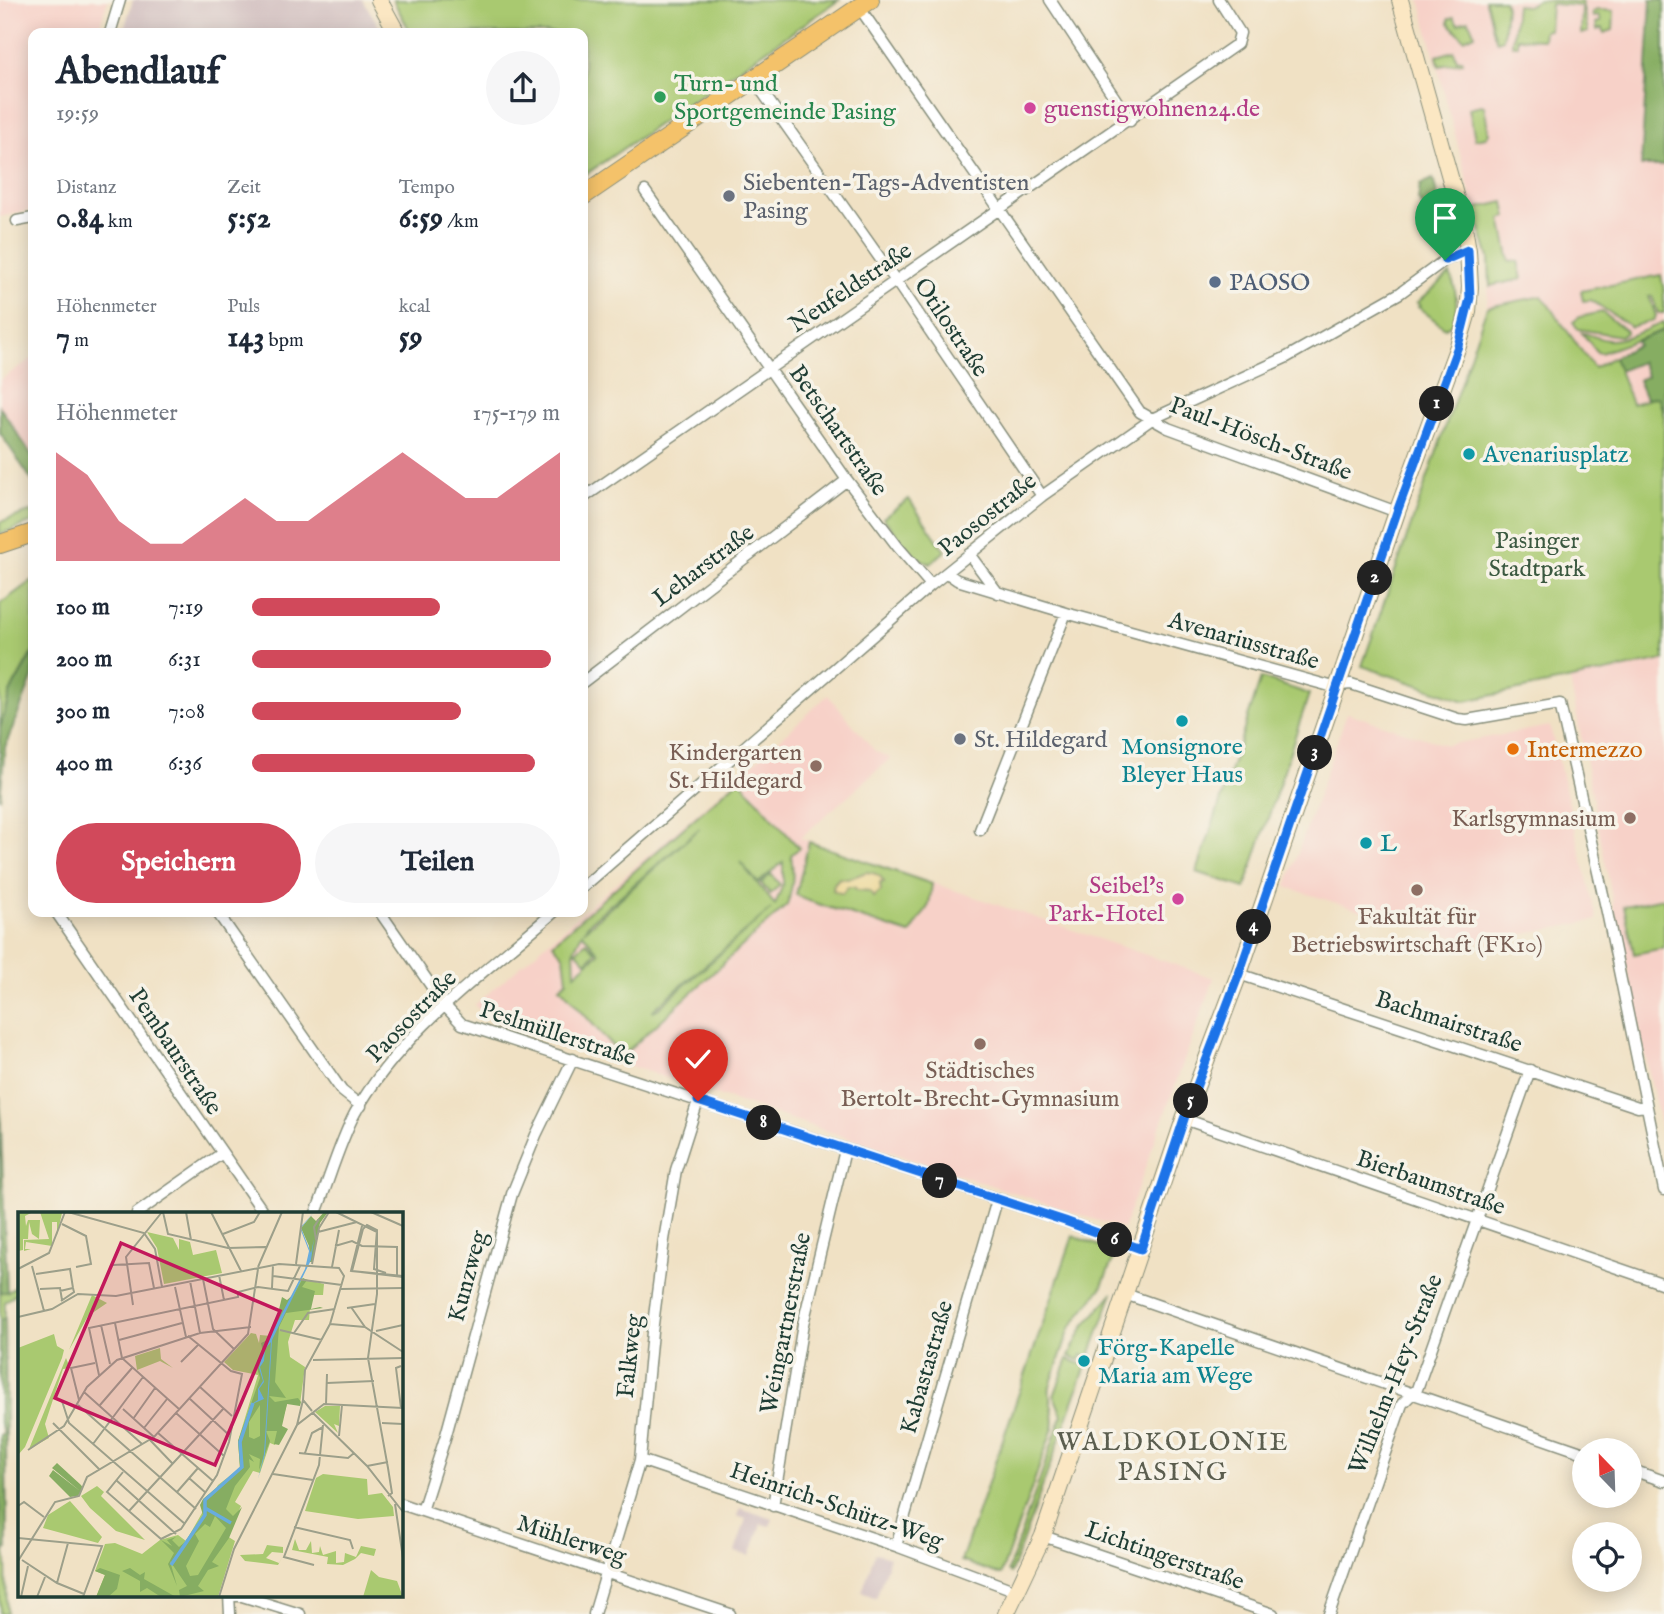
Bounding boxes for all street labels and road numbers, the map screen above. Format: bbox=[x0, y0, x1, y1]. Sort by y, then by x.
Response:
street label: Neufeldstraße bbox=[783, 236, 918, 341]
street label: Otilostraße bbox=[906, 272, 995, 383]
street label: Betschartstraße bbox=[781, 359, 894, 503]
street label: Paul-Hösch-Straße bbox=[1165, 390, 1356, 488]
street label: Paosostraße bbox=[932, 466, 1043, 564]
street label: Leharstraße bbox=[647, 518, 761, 615]
street label: Avenariusstraße bbox=[1164, 605, 1323, 678]
street label: Paosostraße bbox=[360, 964, 464, 1070]
street label: Pembaurstraße bbox=[121, 982, 229, 1121]
street label: Bachmairstraße bbox=[1371, 984, 1526, 1061]
street label: Peslmüllerstraße bbox=[475, 995, 640, 1074]
street label: Bierbaumstraße bbox=[1352, 1143, 1509, 1223]
street label: Kunzweg bbox=[441, 1226, 496, 1325]
street label: Weingartnerstraße bbox=[754, 1230, 819, 1417]
street label: Wilhelm-Hey-Straße bbox=[1342, 1270, 1451, 1479]
street label: Kabastastraße bbox=[894, 1297, 961, 1438]
street label: Falkweg bbox=[611, 1312, 650, 1400]
street label: Heinrich-Schütz-Weg bbox=[726, 1455, 948, 1558]
street label: Mühlerweg bbox=[513, 1508, 631, 1573]
street label: Lichtingerstraße bbox=[1081, 1515, 1248, 1598]

